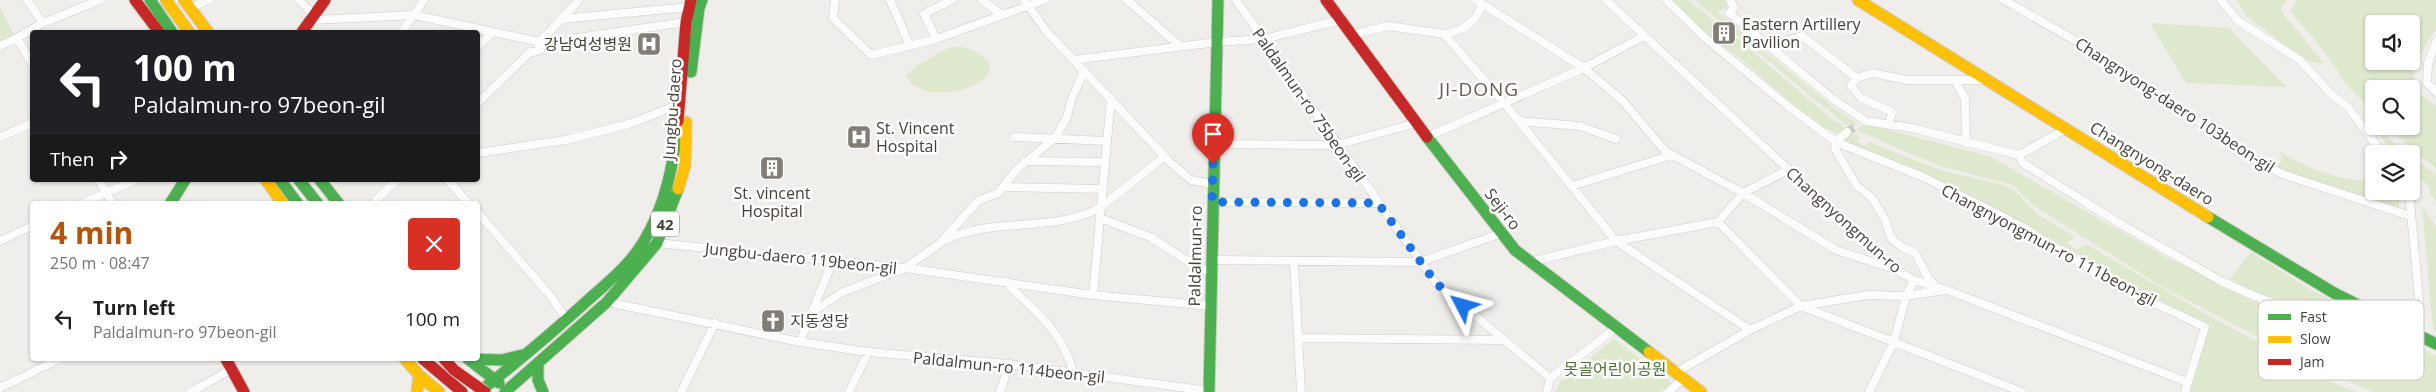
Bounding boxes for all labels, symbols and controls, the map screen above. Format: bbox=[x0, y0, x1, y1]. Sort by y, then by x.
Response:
place label: Eastern Artillery Pavilion bbox=[1742, 13, 1862, 53]
map controls bbox=[2365, 15, 2420, 200]
button: sound bbox=[2365, 15, 2420, 70]
building icon: Eastern Artillery Pavilion bbox=[1711, 20, 1737, 46]
street label: Paldalmun-ro 75beon-gil bbox=[1247, 23, 1371, 187]
hospital icon: 강남여성병원 bbox=[636, 31, 662, 57]
place label: 강남여성병원 bbox=[544, 33, 632, 55]
street label: Changnyong-daero 103beon-gil bbox=[2072, 33, 2278, 177]
text: 100 m bbox=[133, 44, 237, 91]
icon: left bbox=[50, 50, 115, 115]
street label: Jungbu-daero bbox=[657, 58, 687, 162]
district label: JI-DONG bbox=[1437, 76, 1519, 102]
button: search bbox=[2365, 80, 2420, 135]
text: Paldalmun-ro 97beon-gil bbox=[133, 89, 385, 119]
pin bbox=[1192, 113, 1234, 164]
place label: St. Vincent Hospital bbox=[876, 117, 955, 157]
street label: Changnyong-daero bbox=[2087, 117, 2217, 209]
icon: arrive bbox=[1199, 120, 1227, 148]
hospital icon: St. Vincent Hospital bbox=[846, 124, 872, 150]
icon: right bbox=[104, 145, 132, 173]
button: layers bbox=[2365, 145, 2420, 200]
text: Then bbox=[50, 146, 94, 172]
building icon: St. vincent Hospital bbox=[759, 155, 785, 181]
street label: Changnyongmun-ro bbox=[1781, 162, 1907, 278]
street label: Changnyongmun-ro 111beon-gil bbox=[1938, 179, 2160, 311]
place label: St. vincent Hospital bbox=[734, 182, 811, 222]
street label: Seji-ro bbox=[1480, 184, 1526, 234]
street label: Paldalmun-ro bbox=[1183, 205, 1207, 307]
text: 4 min bbox=[50, 212, 133, 253]
road number: 42 bbox=[651, 212, 679, 236]
button: close bbox=[408, 218, 460, 270]
street label: Jungbu-daero 119beon-gil bbox=[702, 237, 898, 279]
text: 250 m · 08:47 bbox=[50, 252, 150, 274]
position arrow bbox=[1436, 279, 1488, 331]
text: Turn left bbox=[93, 295, 175, 321]
legend bbox=[2258, 300, 2424, 380]
icon: left bbox=[50, 305, 78, 333]
text: 100 m bbox=[405, 306, 460, 332]
text: Fast bbox=[2300, 307, 2327, 326]
church icon: 지동성당 bbox=[760, 308, 786, 334]
place label: 지동성당 bbox=[790, 310, 849, 332]
text: Paldalmun-ro 97beon-gil bbox=[93, 321, 277, 343]
text: Slow bbox=[2300, 329, 2331, 348]
street label: Paldalmun-ro 114beon-gil bbox=[912, 346, 1106, 388]
text: Jam bbox=[2298, 352, 2325, 371]
park label: 못골어린이공원 bbox=[1563, 358, 1667, 380]

